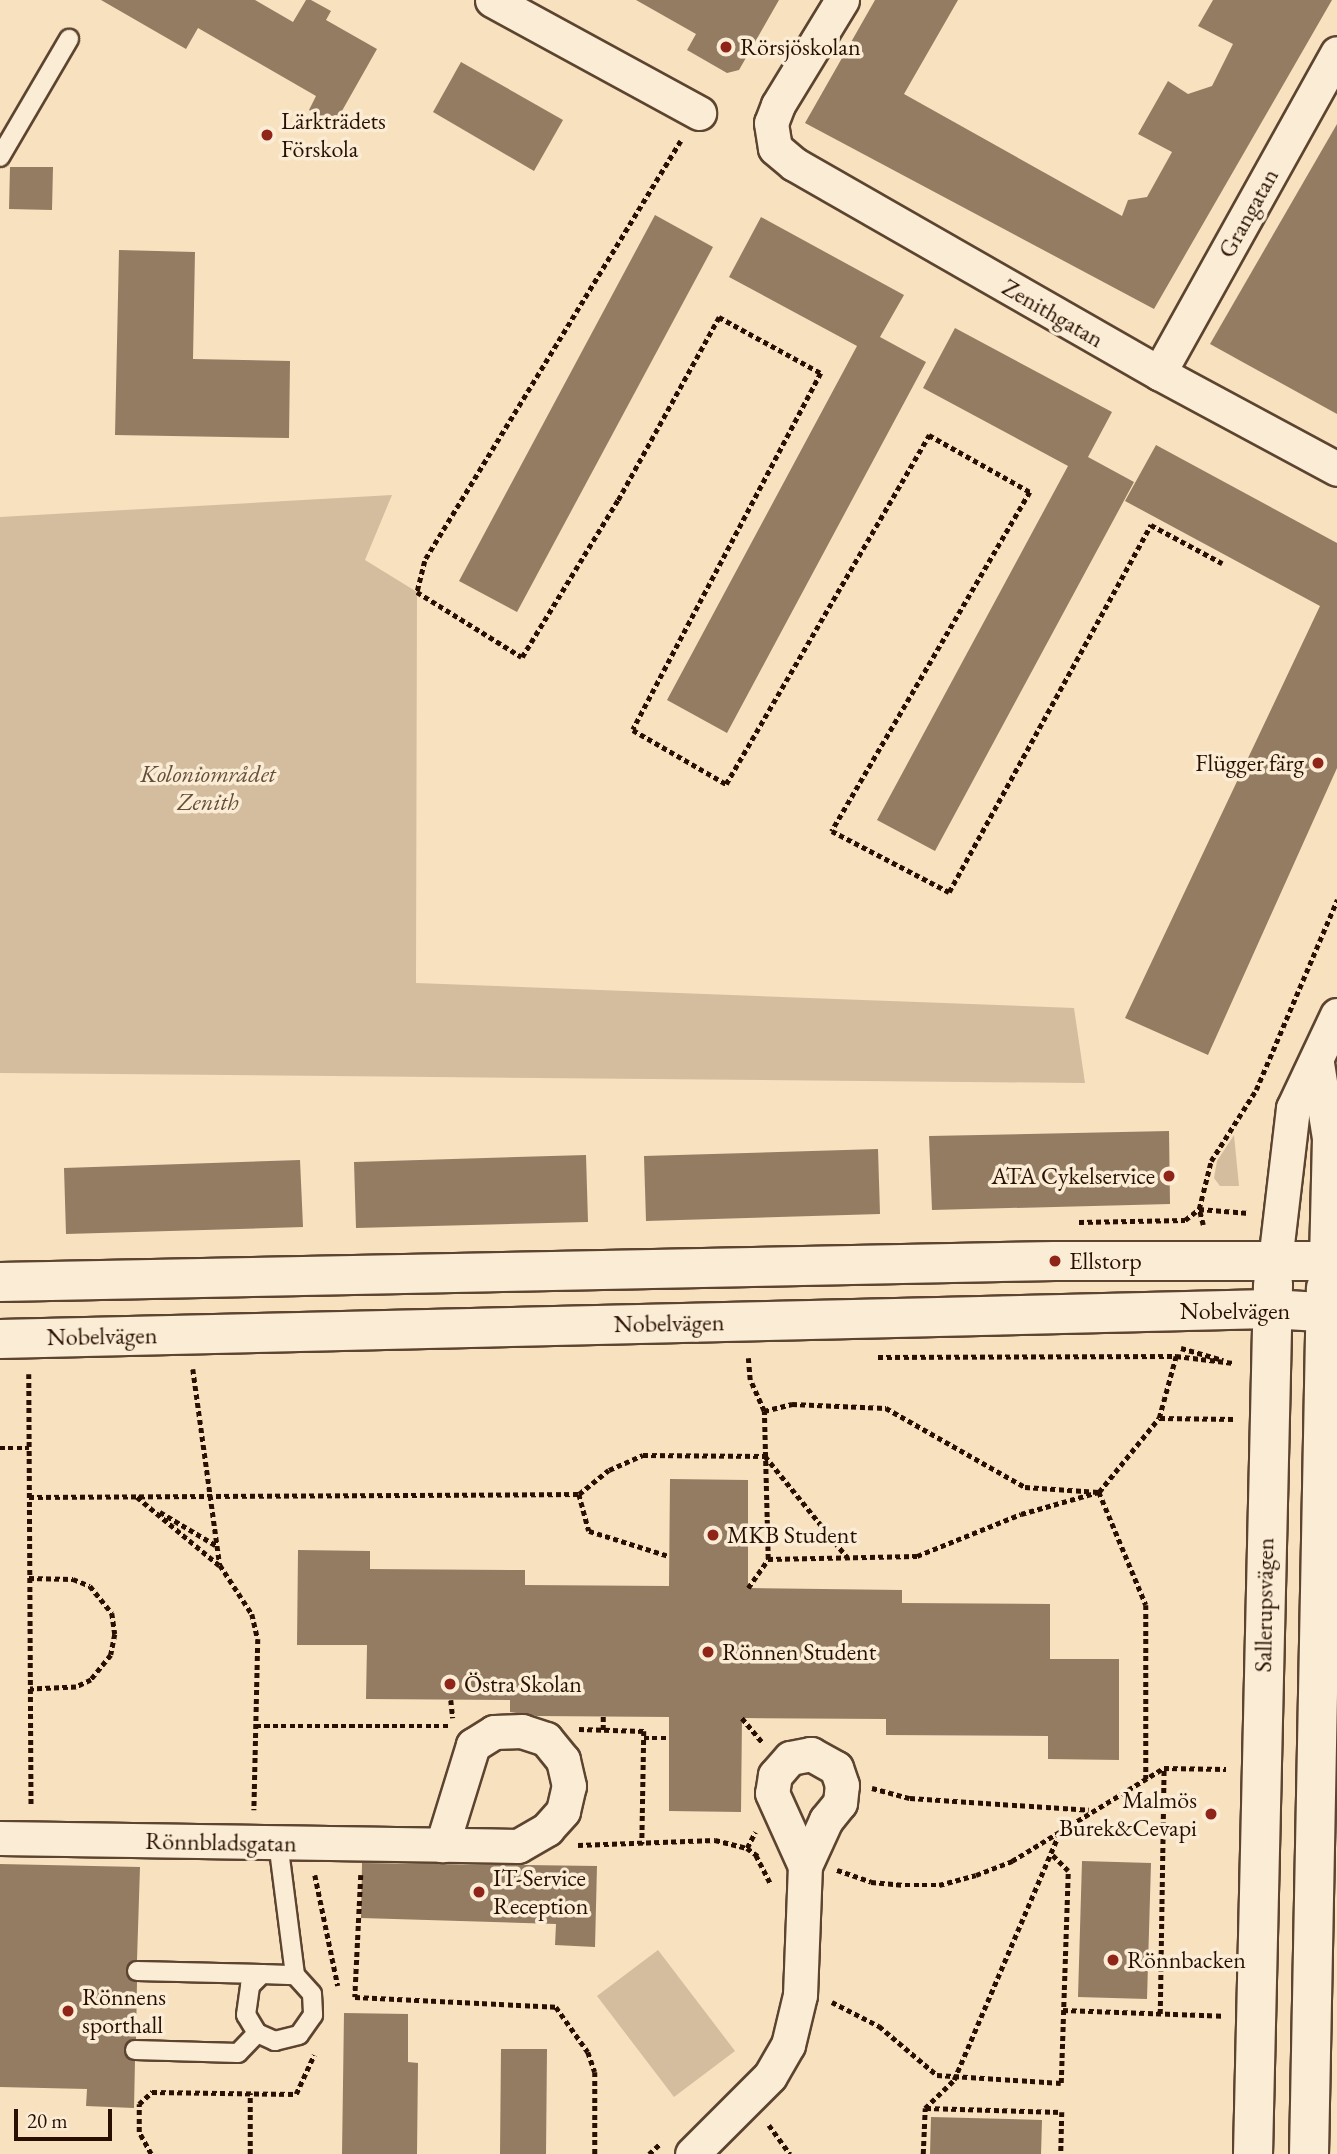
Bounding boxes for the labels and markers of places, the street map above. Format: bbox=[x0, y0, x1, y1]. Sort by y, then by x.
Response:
place label: Rörsjöskolan bbox=[740, 33, 861, 61]
marker: Rörsjöskolan bbox=[718, 39, 734, 55]
place label: Lärkträdets Förskola bbox=[281, 107, 386, 163]
marker: Lärkträdets Förskola bbox=[259, 127, 275, 143]
place label: Flügger färg bbox=[1195, 749, 1304, 777]
marker: Flügger färg bbox=[1310, 755, 1326, 771]
place label: ATA Cykelservice bbox=[991, 1162, 1155, 1190]
marker: ATA Cykelservice bbox=[1161, 1168, 1177, 1184]
place label: Ellstorp bbox=[1069, 1247, 1142, 1275]
marker: Ellstorp bbox=[1047, 1253, 1063, 1269]
place label: MKB Student bbox=[727, 1521, 857, 1549]
marker: MKB Student bbox=[705, 1527, 721, 1543]
place label: Rönnen Student bbox=[722, 1638, 876, 1666]
marker: Rönnen Student bbox=[700, 1644, 716, 1660]
place label: Östra Skolan bbox=[464, 1670, 582, 1698]
marker: Östra Skolan bbox=[442, 1676, 458, 1692]
place label: Malmös Burek&Cevapi bbox=[1059, 1786, 1197, 1842]
marker: Malmös Burek&Cevapi bbox=[1203, 1806, 1219, 1822]
place label: IT-Service Reception bbox=[493, 1864, 588, 1920]
marker: IT-Service Reception bbox=[471, 1884, 487, 1900]
place label: Rönnbacken bbox=[1127, 1946, 1246, 1974]
marker: Rönnbacken bbox=[1105, 1952, 1121, 1968]
place label: Rönnens sporthall bbox=[82, 1983, 166, 2039]
marker: Rönnens sporthall bbox=[60, 2003, 76, 2019]

